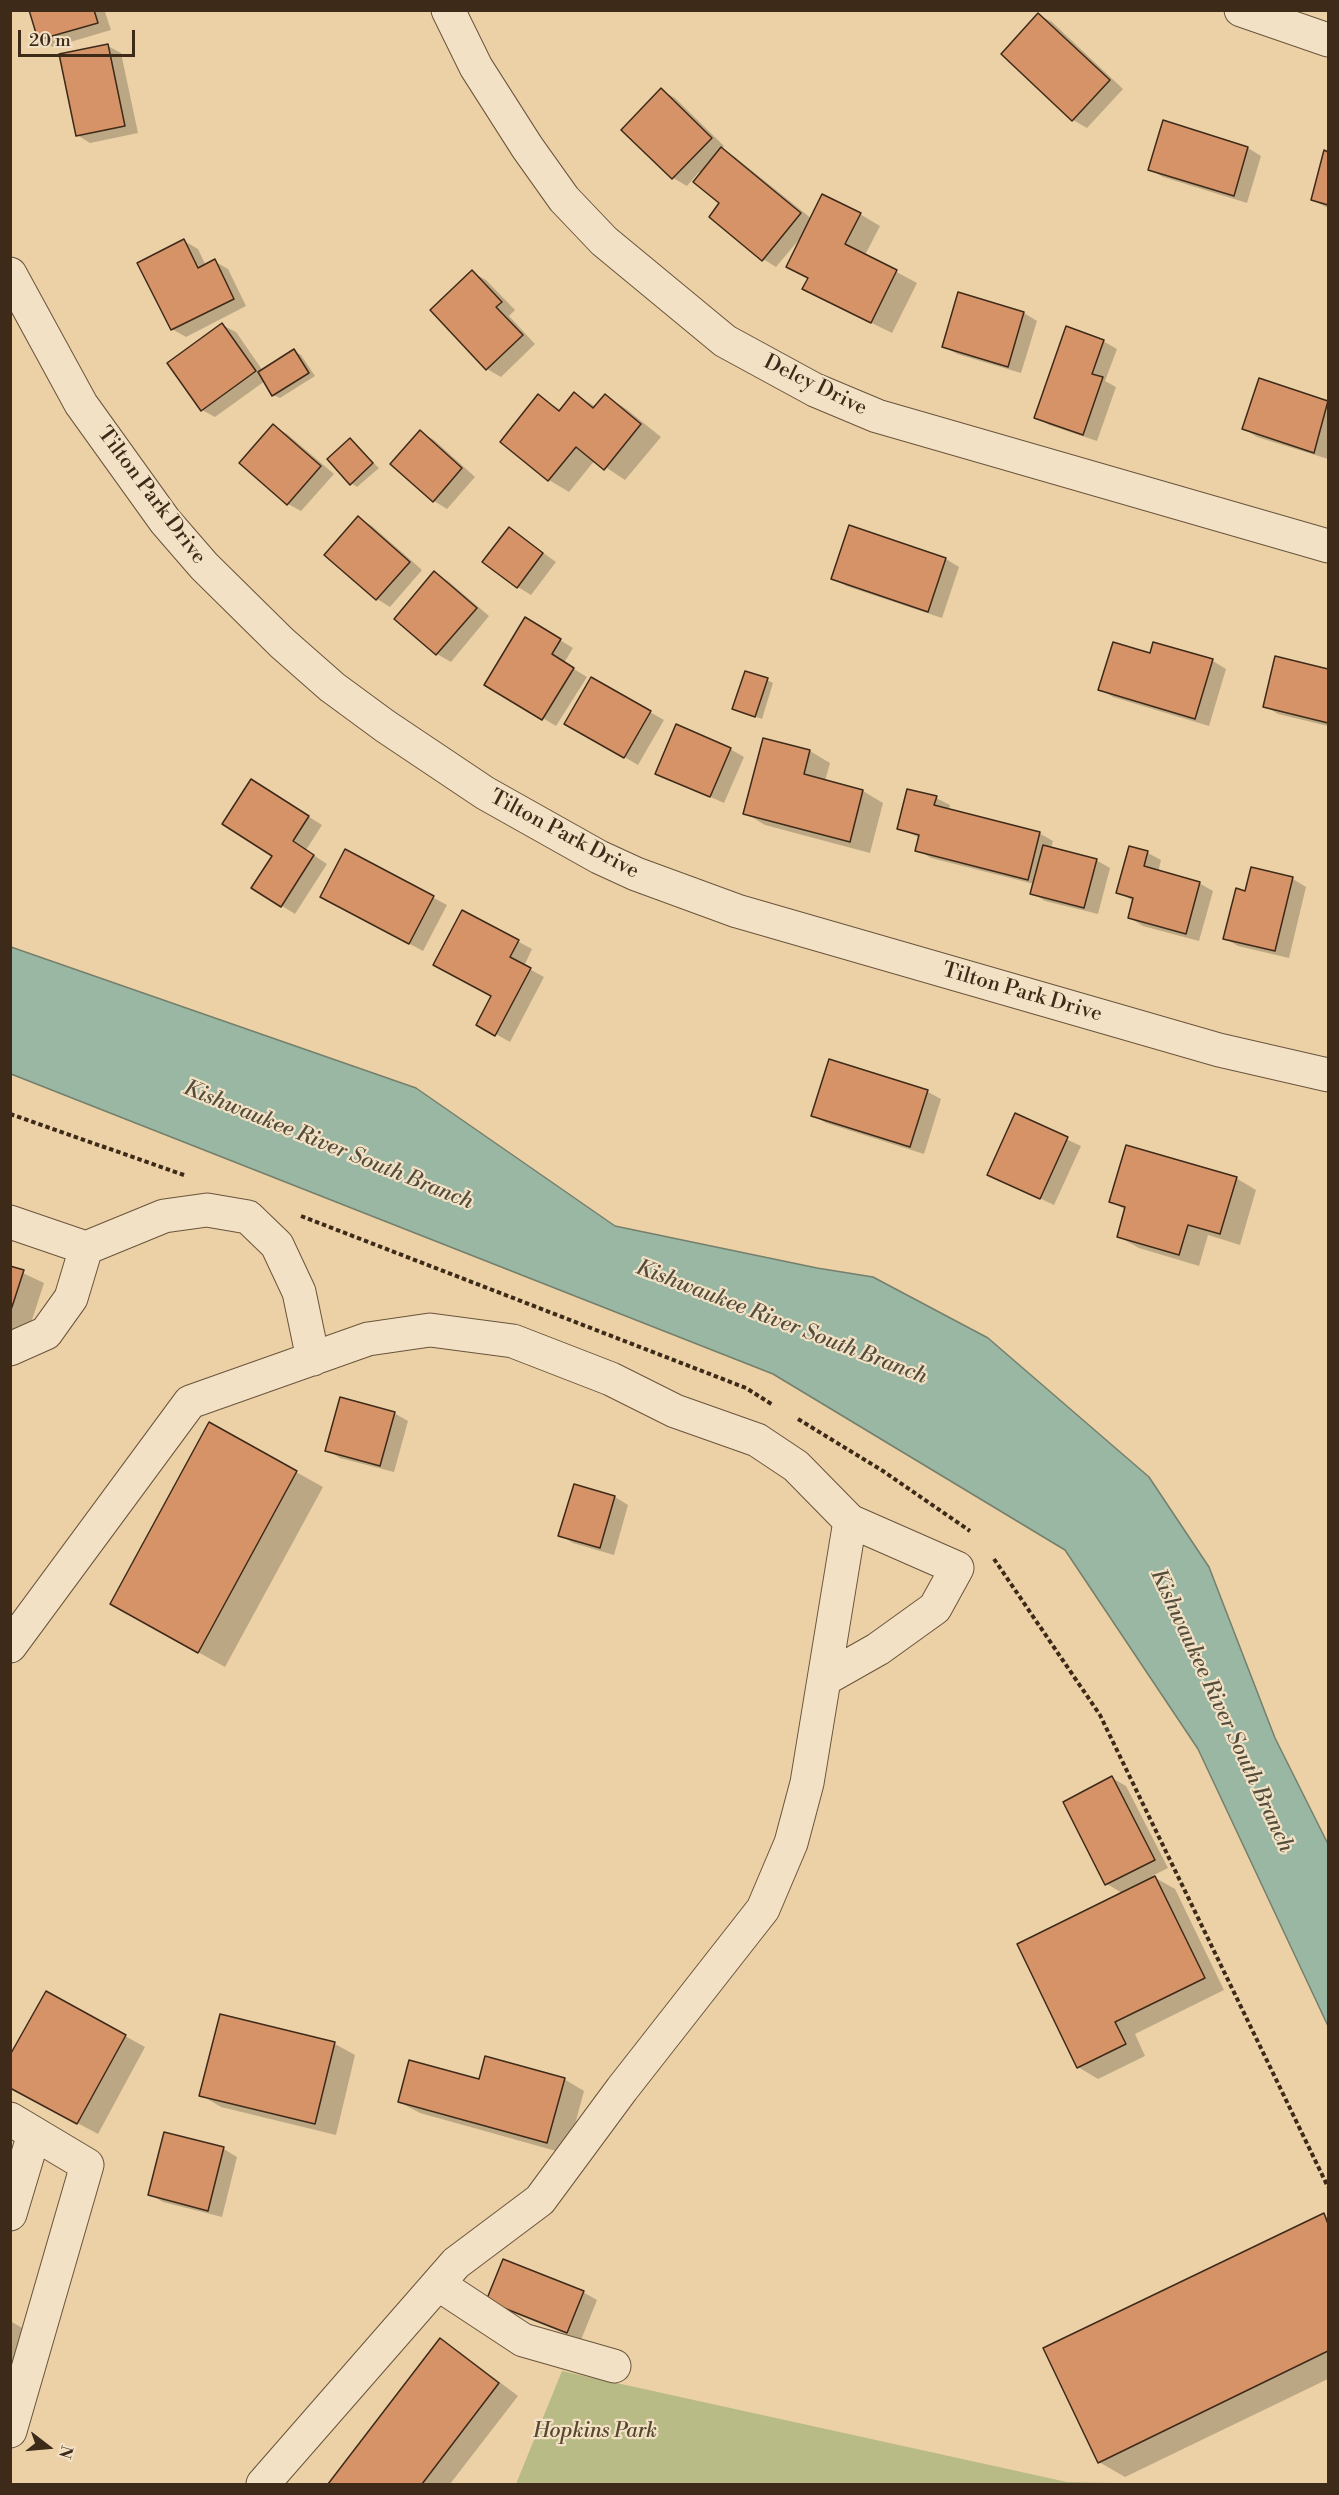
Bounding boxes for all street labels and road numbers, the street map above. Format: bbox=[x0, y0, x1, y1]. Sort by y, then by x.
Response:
street label: Delcy Drive bbox=[759, 350, 871, 422]
street label: Tilton Park Drive bbox=[91, 422, 211, 570]
street label: Tilton Park Drive bbox=[485, 785, 643, 885]
street label: Tilton Park Drive bbox=[939, 958, 1105, 1028]

